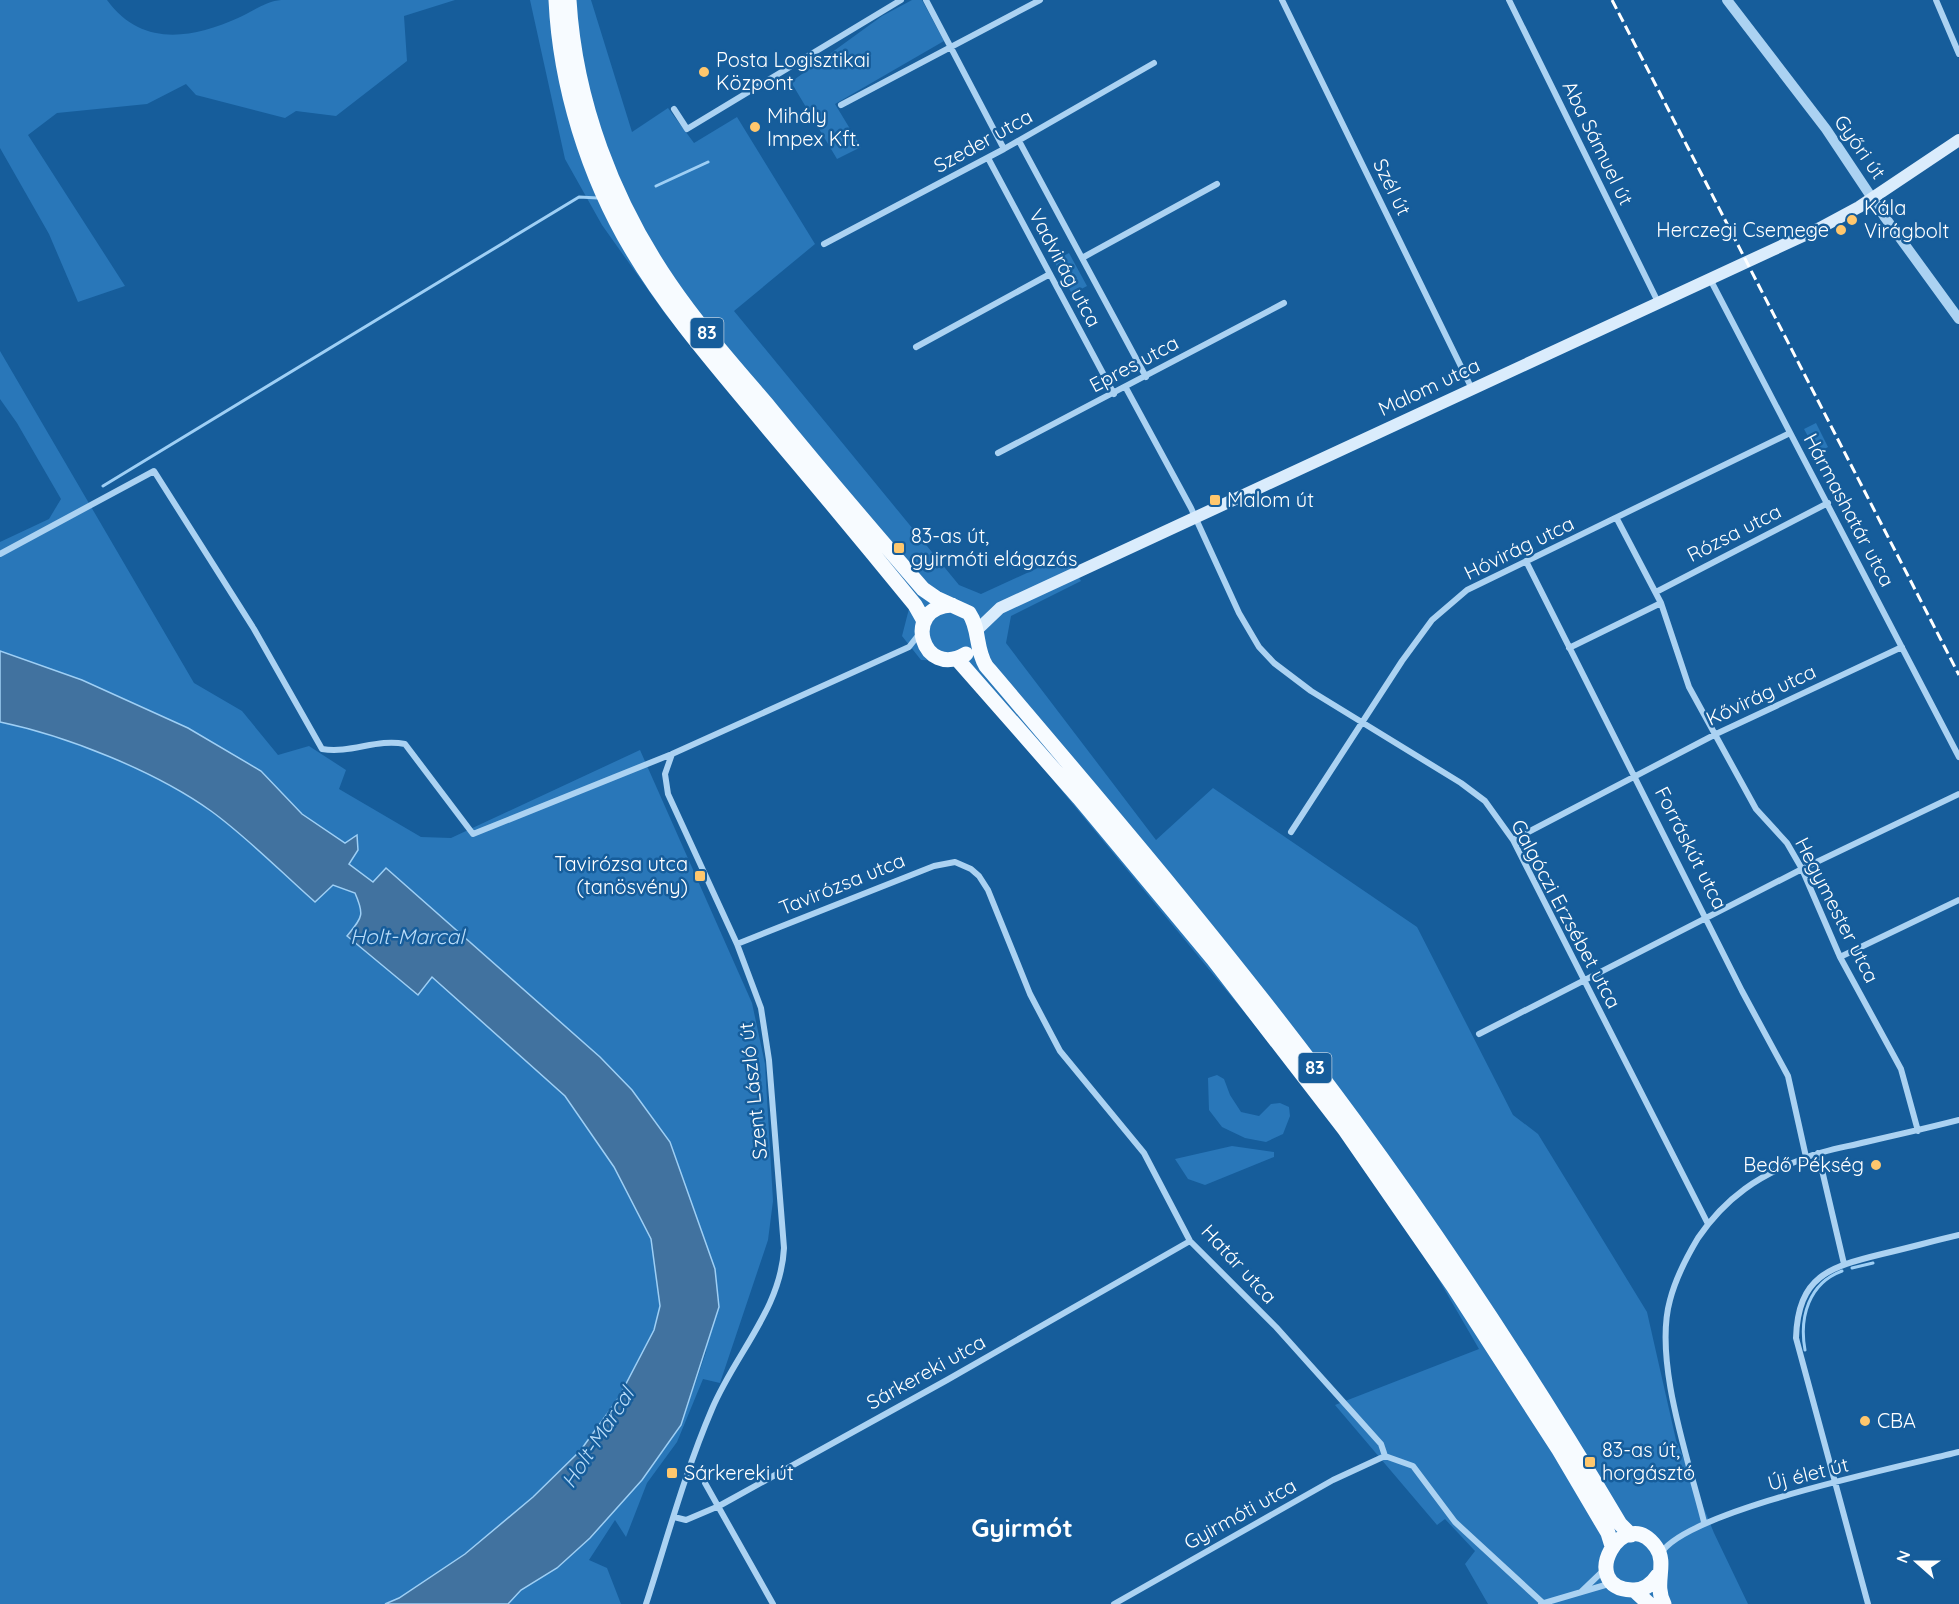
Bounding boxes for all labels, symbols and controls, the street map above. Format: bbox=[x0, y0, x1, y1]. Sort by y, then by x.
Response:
place label: Posta Logisztikai Központ bbox=[716, 47, 870, 95]
marker: Posta Logisztikai Központ bbox=[697, 65, 711, 79]
street label: Aba Sámuel út bbox=[1558, 77, 1639, 209]
place label: Mihály Impex Kft. bbox=[767, 103, 860, 151]
street label: Szeder utca bbox=[929, 103, 1037, 178]
street label: Győri út bbox=[1829, 110, 1892, 184]
marker: Mihály Impex Kft. bbox=[748, 120, 762, 134]
street label: Szél út bbox=[1368, 154, 1417, 219]
place label: Kála Virágbolt bbox=[1864, 195, 1949, 243]
street label: Vadvirág utca bbox=[1024, 204, 1107, 331]
marker: Kála Virágbolt bbox=[1845, 213, 1859, 227]
place label: Herczegi Csemege bbox=[1656, 217, 1829, 242]
marker: Herczegi Csemege bbox=[1834, 223, 1848, 237]
road number: 83 bbox=[690, 318, 724, 348]
street label: Epres utca bbox=[1085, 330, 1183, 397]
street label: Malom utca bbox=[1374, 352, 1484, 421]
street label: Hármashatár utca bbox=[1798, 429, 1900, 591]
place label: Malom út bbox=[1227, 487, 1314, 512]
marker: Malom út bbox=[1208, 493, 1222, 507]
street label: Rózsa utca bbox=[1682, 498, 1785, 567]
street label: Hóvirág utca bbox=[1460, 510, 1578, 585]
place label: 83-as út, gyirmóti elágazás bbox=[911, 523, 1077, 571]
marker: 83-as út, gyirmóti elágazás bbox=[892, 541, 906, 555]
street label: Kővirág utca bbox=[1702, 658, 1820, 731]
street label: Forráskút utca bbox=[1650, 782, 1733, 913]
street label: Galgóczi Erzsébet utca bbox=[1506, 815, 1627, 1013]
street label: Hegymester utca bbox=[1790, 833, 1885, 987]
street label: Tavirózsa utca bbox=[775, 847, 908, 920]
place label: Tavirózsa utca (tanösvény) bbox=[554, 851, 688, 899]
marker: Tavirózsa utca (tanösvény) bbox=[693, 869, 707, 883]
water label: Holt-Marcal bbox=[350, 923, 466, 949]
street label: Szent László út bbox=[733, 1021, 772, 1161]
road number: 83 bbox=[1298, 1053, 1332, 1083]
place label: Bedő Pékség bbox=[1743, 1152, 1864, 1177]
marker: Bedő Pékség bbox=[1869, 1158, 1883, 1172]
street label: Határ utca bbox=[1196, 1219, 1282, 1308]
street label: Sárkereki utca bbox=[862, 1329, 990, 1415]
water label: Holt-Marcal bbox=[555, 1381, 640, 1492]
place label: CBA bbox=[1877, 1408, 1916, 1433]
marker: CBA bbox=[1858, 1414, 1872, 1428]
place label: 83-as út, horgásztó bbox=[1602, 1437, 1695, 1485]
street label: Új élet út bbox=[1765, 1451, 1851, 1496]
marker: 83-as út, horgásztó bbox=[1583, 1455, 1597, 1469]
place label: Sárkereki út bbox=[684, 1460, 794, 1485]
marker: Sárkereki út bbox=[665, 1466, 679, 1480]
street label: Gyirmóti utca bbox=[1179, 1472, 1300, 1555]
district label: Gyirmót bbox=[971, 1511, 1073, 1544]
north arrow bbox=[1887, 1532, 1947, 1592]
text: N bbox=[1892, 1548, 1914, 1566]

